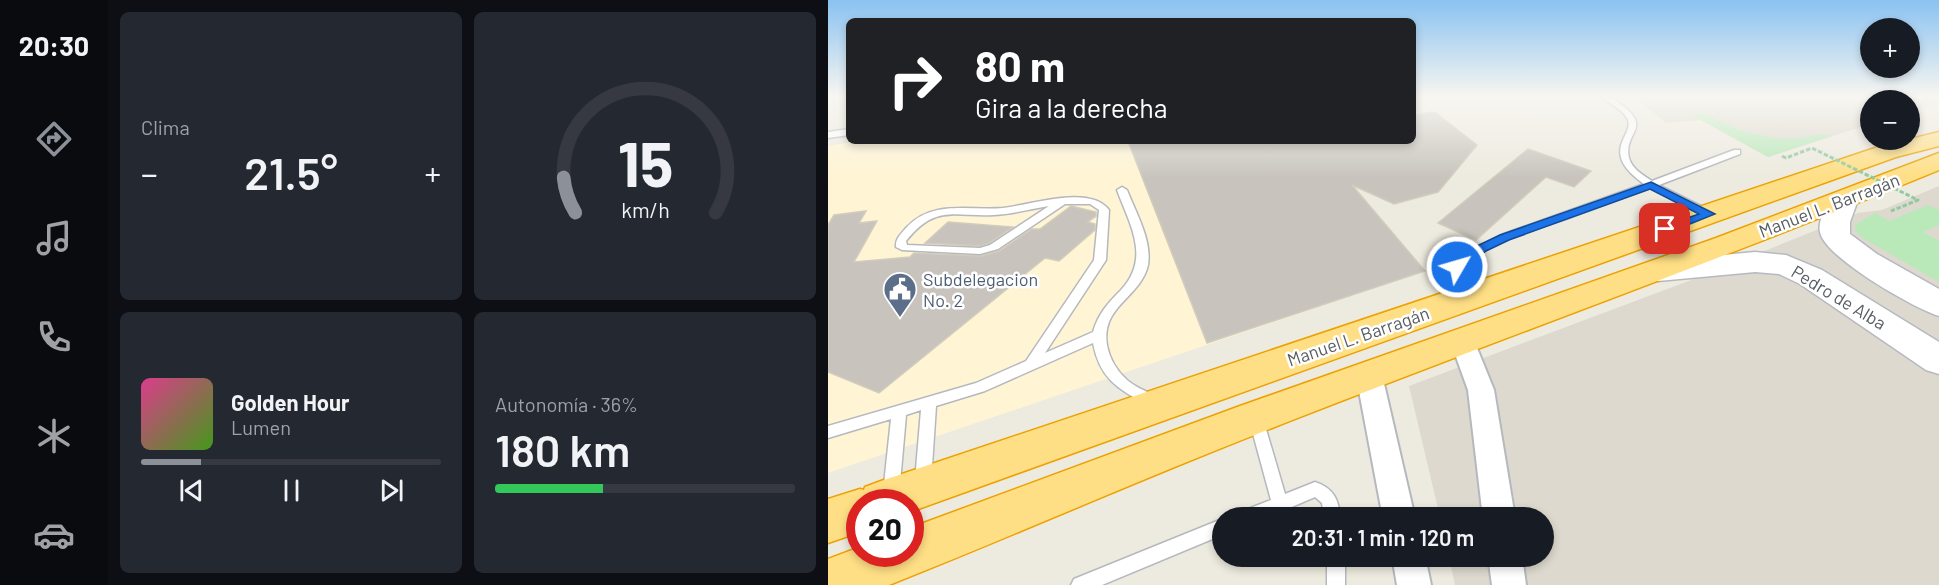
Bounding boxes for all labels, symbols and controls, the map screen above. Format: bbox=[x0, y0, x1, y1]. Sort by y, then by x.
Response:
map controls bbox=[1860, 18, 1920, 150]
button: + bbox=[1860, 18, 1920, 78]
text: 20:30 bbox=[19, 29, 89, 61]
text: 80 m bbox=[975, 40, 1065, 90]
icon: right bbox=[876, 42, 954, 120]
button: − bbox=[1860, 90, 1920, 150]
text: Gira a la derecha bbox=[975, 91, 1168, 123]
text: Clima bbox=[141, 115, 190, 139]
icon: directions bbox=[33, 118, 75, 160]
text: 15 bbox=[617, 125, 673, 199]
text: 21.5° bbox=[244, 145, 338, 199]
text: − bbox=[141, 153, 158, 193]
text: + bbox=[424, 153, 441, 193]
street label: Manuel L. Barragán bbox=[1756, 168, 1902, 242]
text: km/h bbox=[621, 197, 669, 222]
pin bbox=[1639, 203, 1690, 254]
icon: arrive bbox=[1648, 212, 1681, 245]
icon: music bbox=[33, 217, 75, 259]
position arrow bbox=[1425, 235, 1489, 299]
street label: Pedro de Alba bbox=[1788, 260, 1890, 334]
place label: Subdelegacion No. 2 bbox=[923, 268, 1038, 311]
public building icon: Subdelegacion No. 2 bbox=[882, 271, 918, 318]
street label: Manuel L. Barragán bbox=[1284, 301, 1432, 371]
icon: phone bbox=[33, 316, 75, 358]
text: Golden Hour bbox=[231, 389, 349, 415]
text: Autonomía · 36% bbox=[495, 392, 638, 416]
icon: climate bbox=[33, 415, 75, 457]
text: Lumen bbox=[231, 415, 291, 439]
text: 180 km bbox=[495, 422, 630, 476]
icon: previous bbox=[175, 474, 208, 507]
icon: pause bbox=[275, 474, 308, 507]
icon: next bbox=[375, 474, 408, 507]
speed limit sign: 20 bbox=[846, 489, 924, 567]
icon: car bbox=[33, 514, 75, 556]
text: 20:31 · 1 min · 120 m bbox=[1292, 524, 1474, 550]

